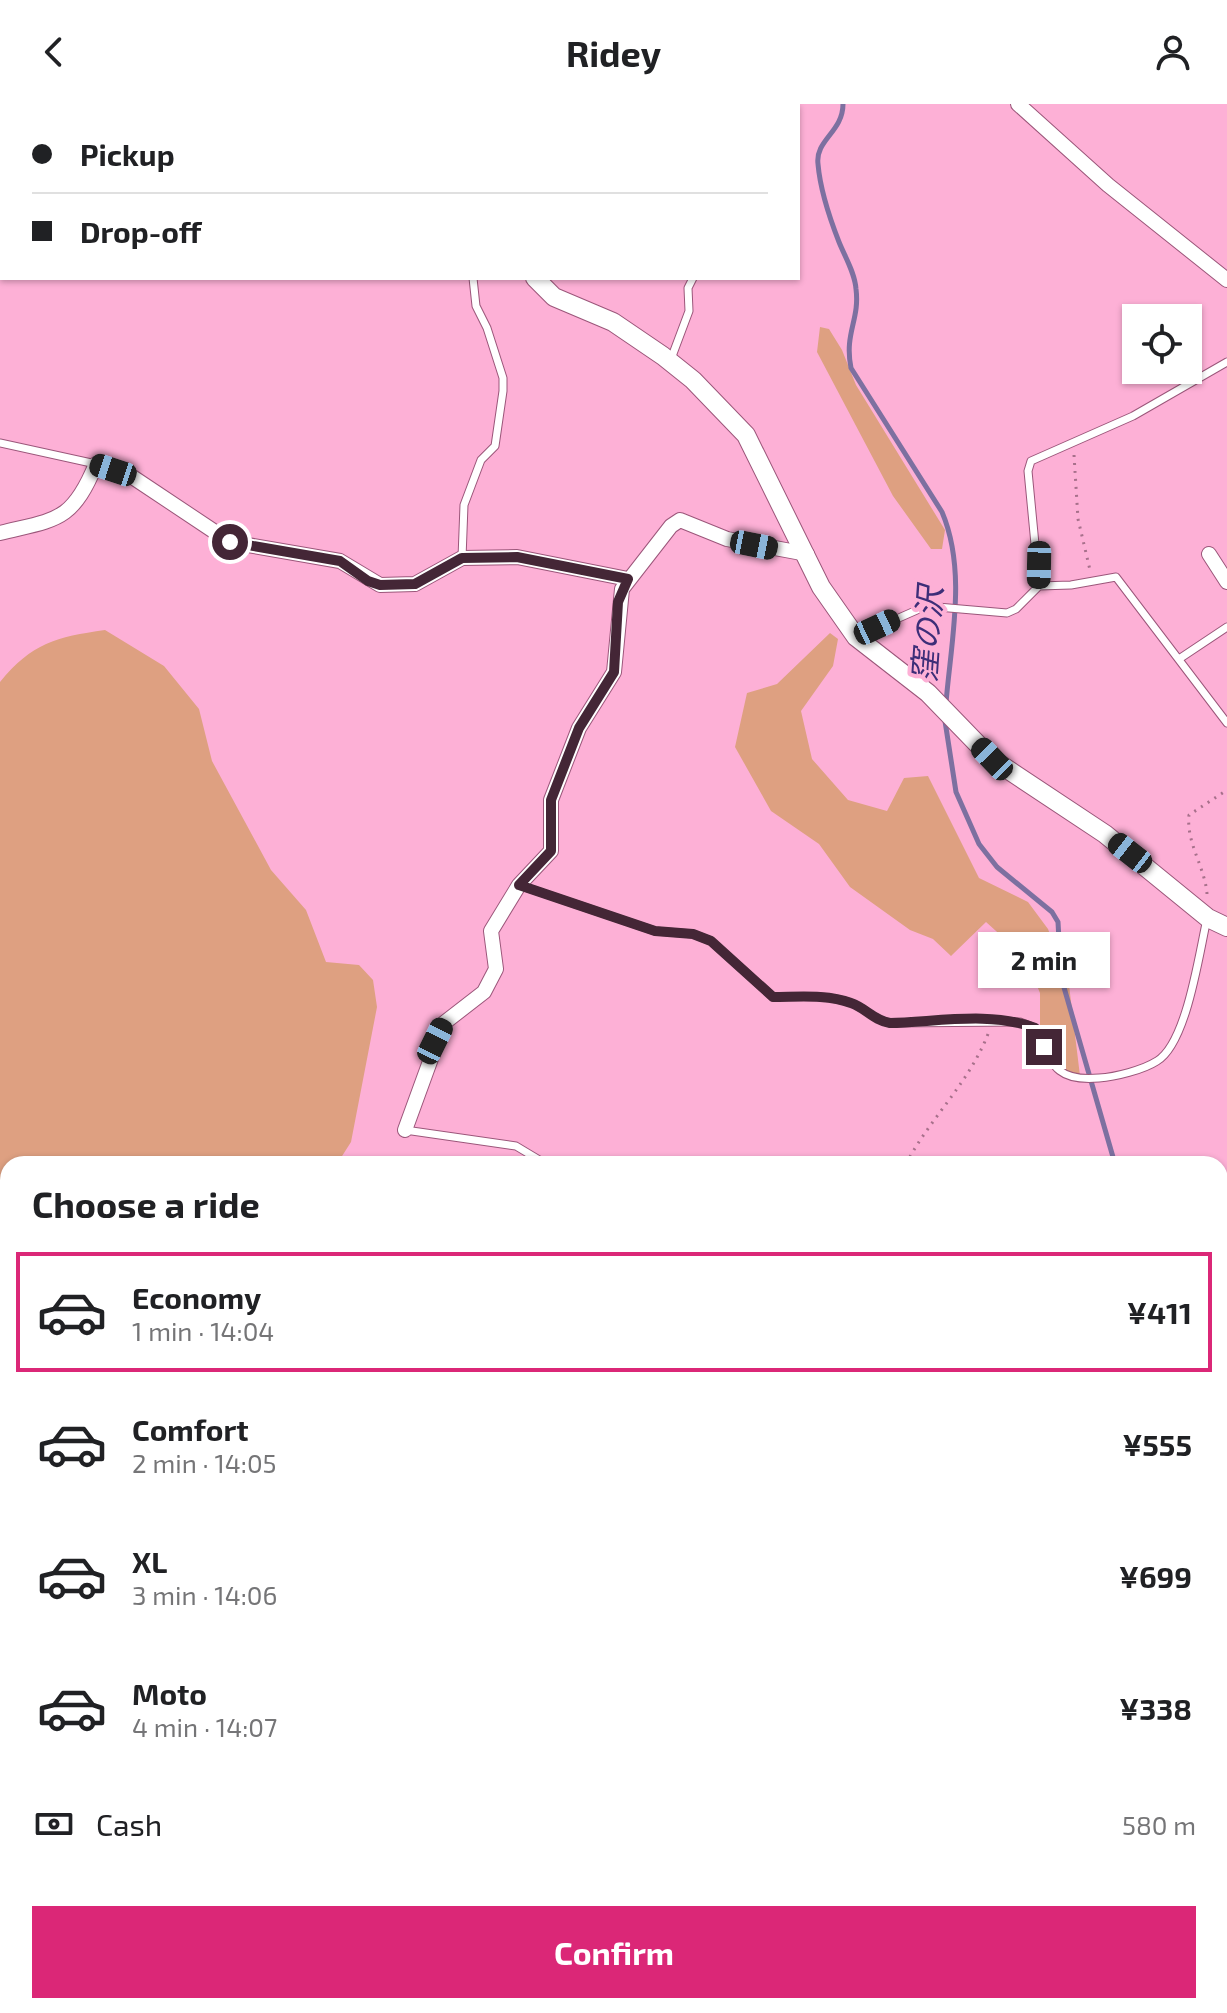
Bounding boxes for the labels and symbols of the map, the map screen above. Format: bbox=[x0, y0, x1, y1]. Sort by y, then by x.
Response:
car bbox=[86, 451, 140, 489]
route start bbox=[212, 524, 248, 560]
car bbox=[728, 529, 780, 561]
car bbox=[1027, 541, 1051, 589]
water label: 窪の沢 bbox=[904, 581, 949, 683]
car bbox=[850, 606, 904, 648]
car bbox=[967, 733, 1017, 785]
car bbox=[1104, 829, 1156, 877]
callout: 2 min bbox=[978, 931, 1110, 987]
car bbox=[414, 1014, 456, 1068]
route end bbox=[1026, 1029, 1062, 1065]

